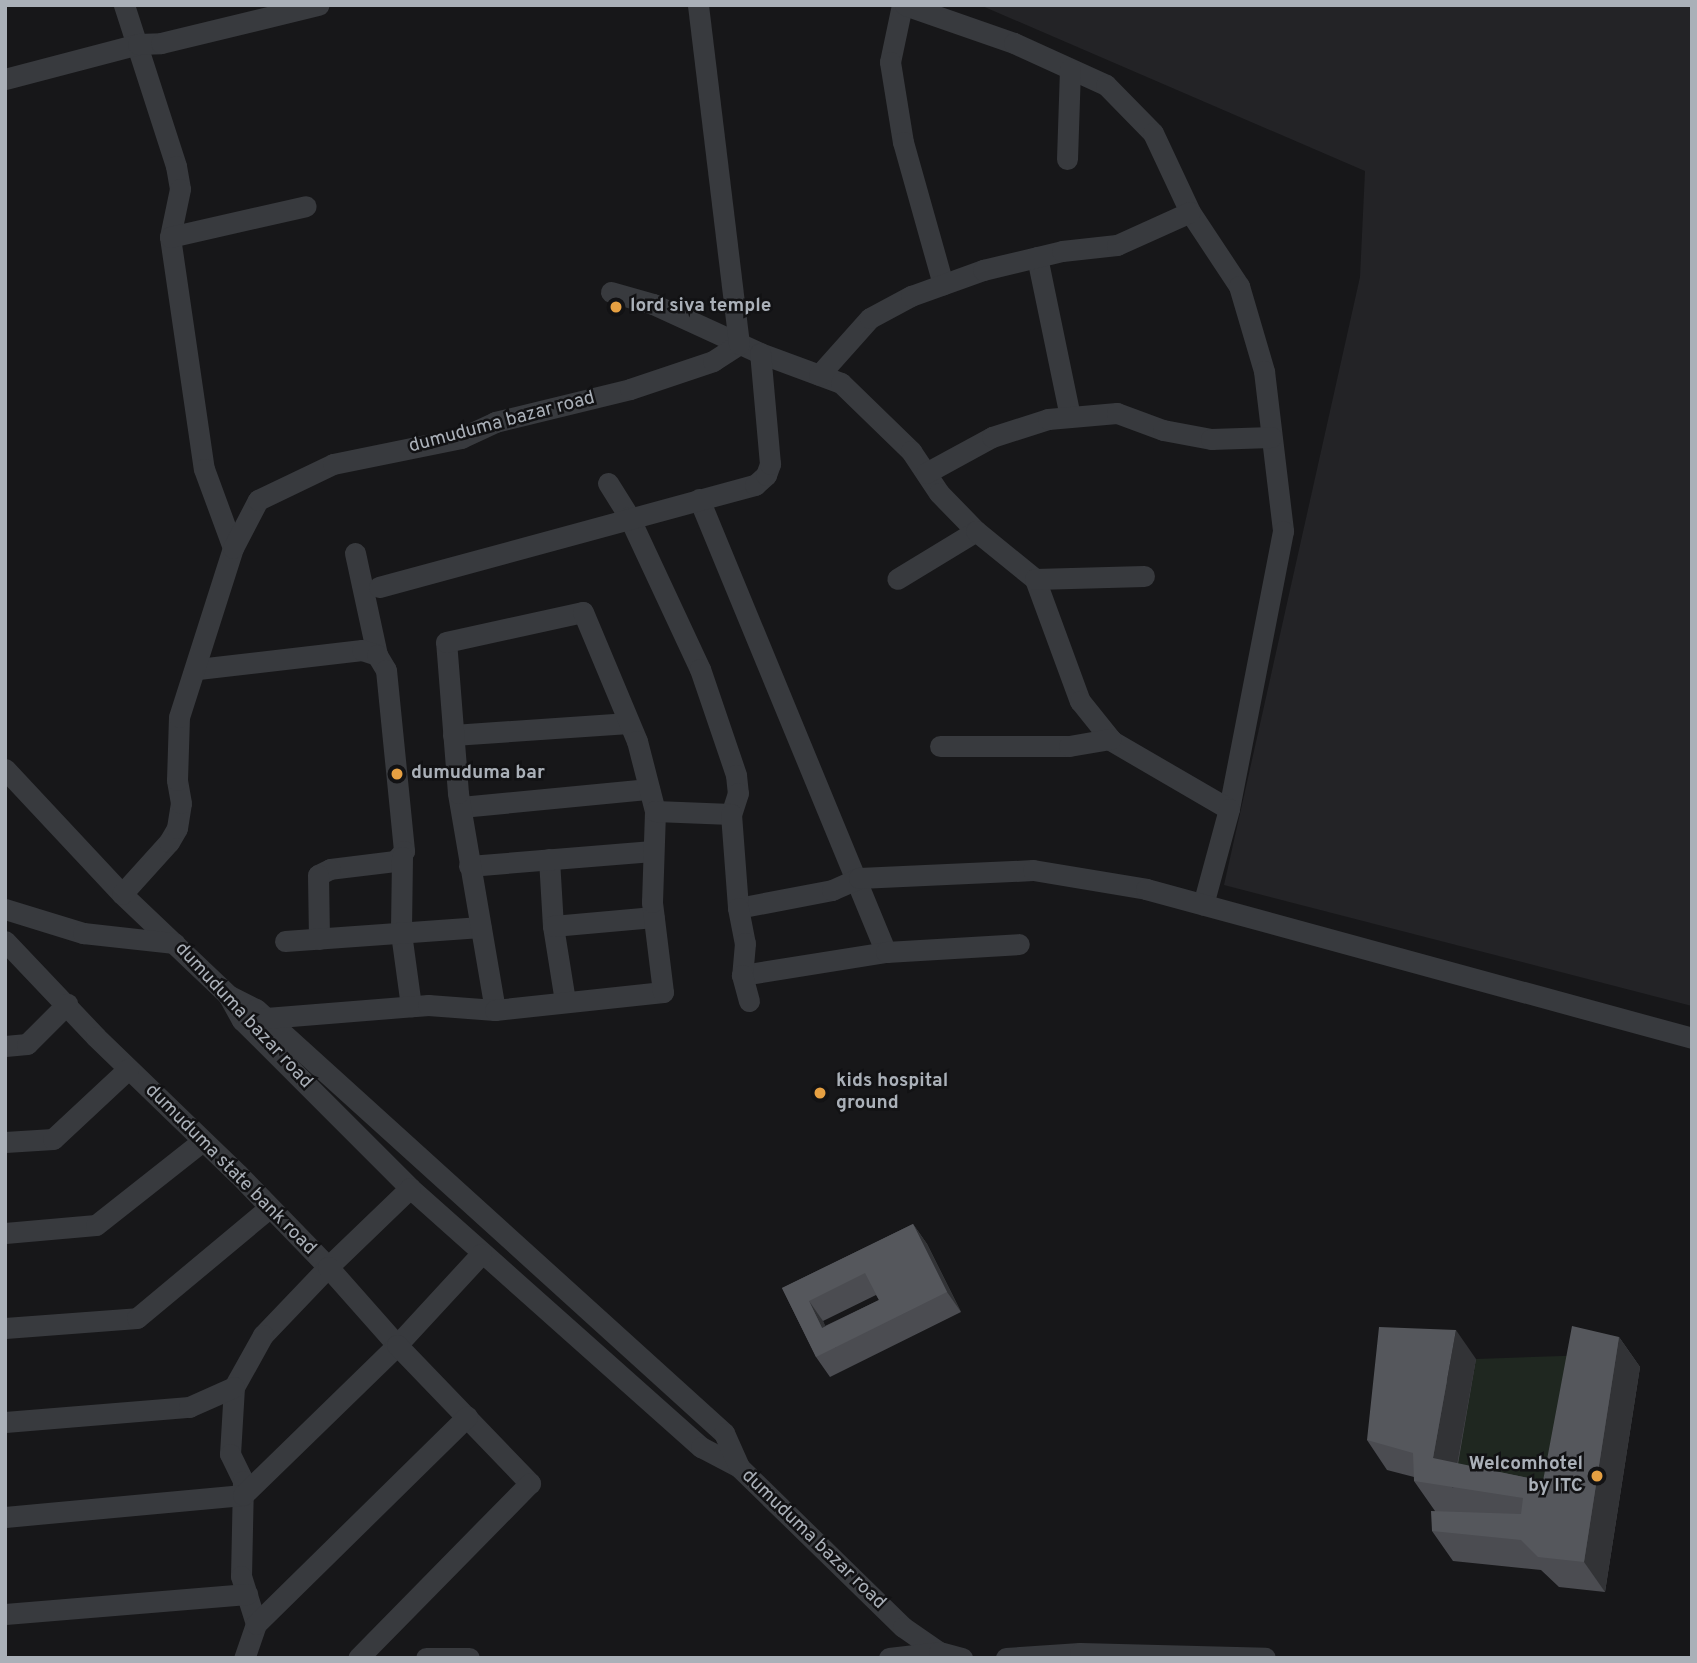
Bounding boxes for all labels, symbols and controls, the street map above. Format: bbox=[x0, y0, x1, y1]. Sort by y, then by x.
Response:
place label: lord siva temple bbox=[630, 296, 771, 318]
marker: lord siva temple bbox=[608, 299, 624, 315]
street label: dumuduma bazar road bbox=[406, 387, 598, 459]
place label: dumuduma bar bbox=[411, 763, 545, 785]
marker: dumuduma bar bbox=[389, 766, 405, 782]
street label: dumuduma bazar road bbox=[169, 938, 317, 1094]
place label: kids hospital ground bbox=[836, 1071, 948, 1115]
street label: dumuduma state bank road bbox=[140, 1080, 320, 1260]
marker: kids hospital ground bbox=[810, 1083, 830, 1103]
place label: Welcomhotel by ITC bbox=[1469, 1454, 1583, 1498]
street label: dumuduma bazar road bbox=[736, 1465, 890, 1615]
marker: Welcomhotel by ITC bbox=[1589, 1468, 1605, 1484]

